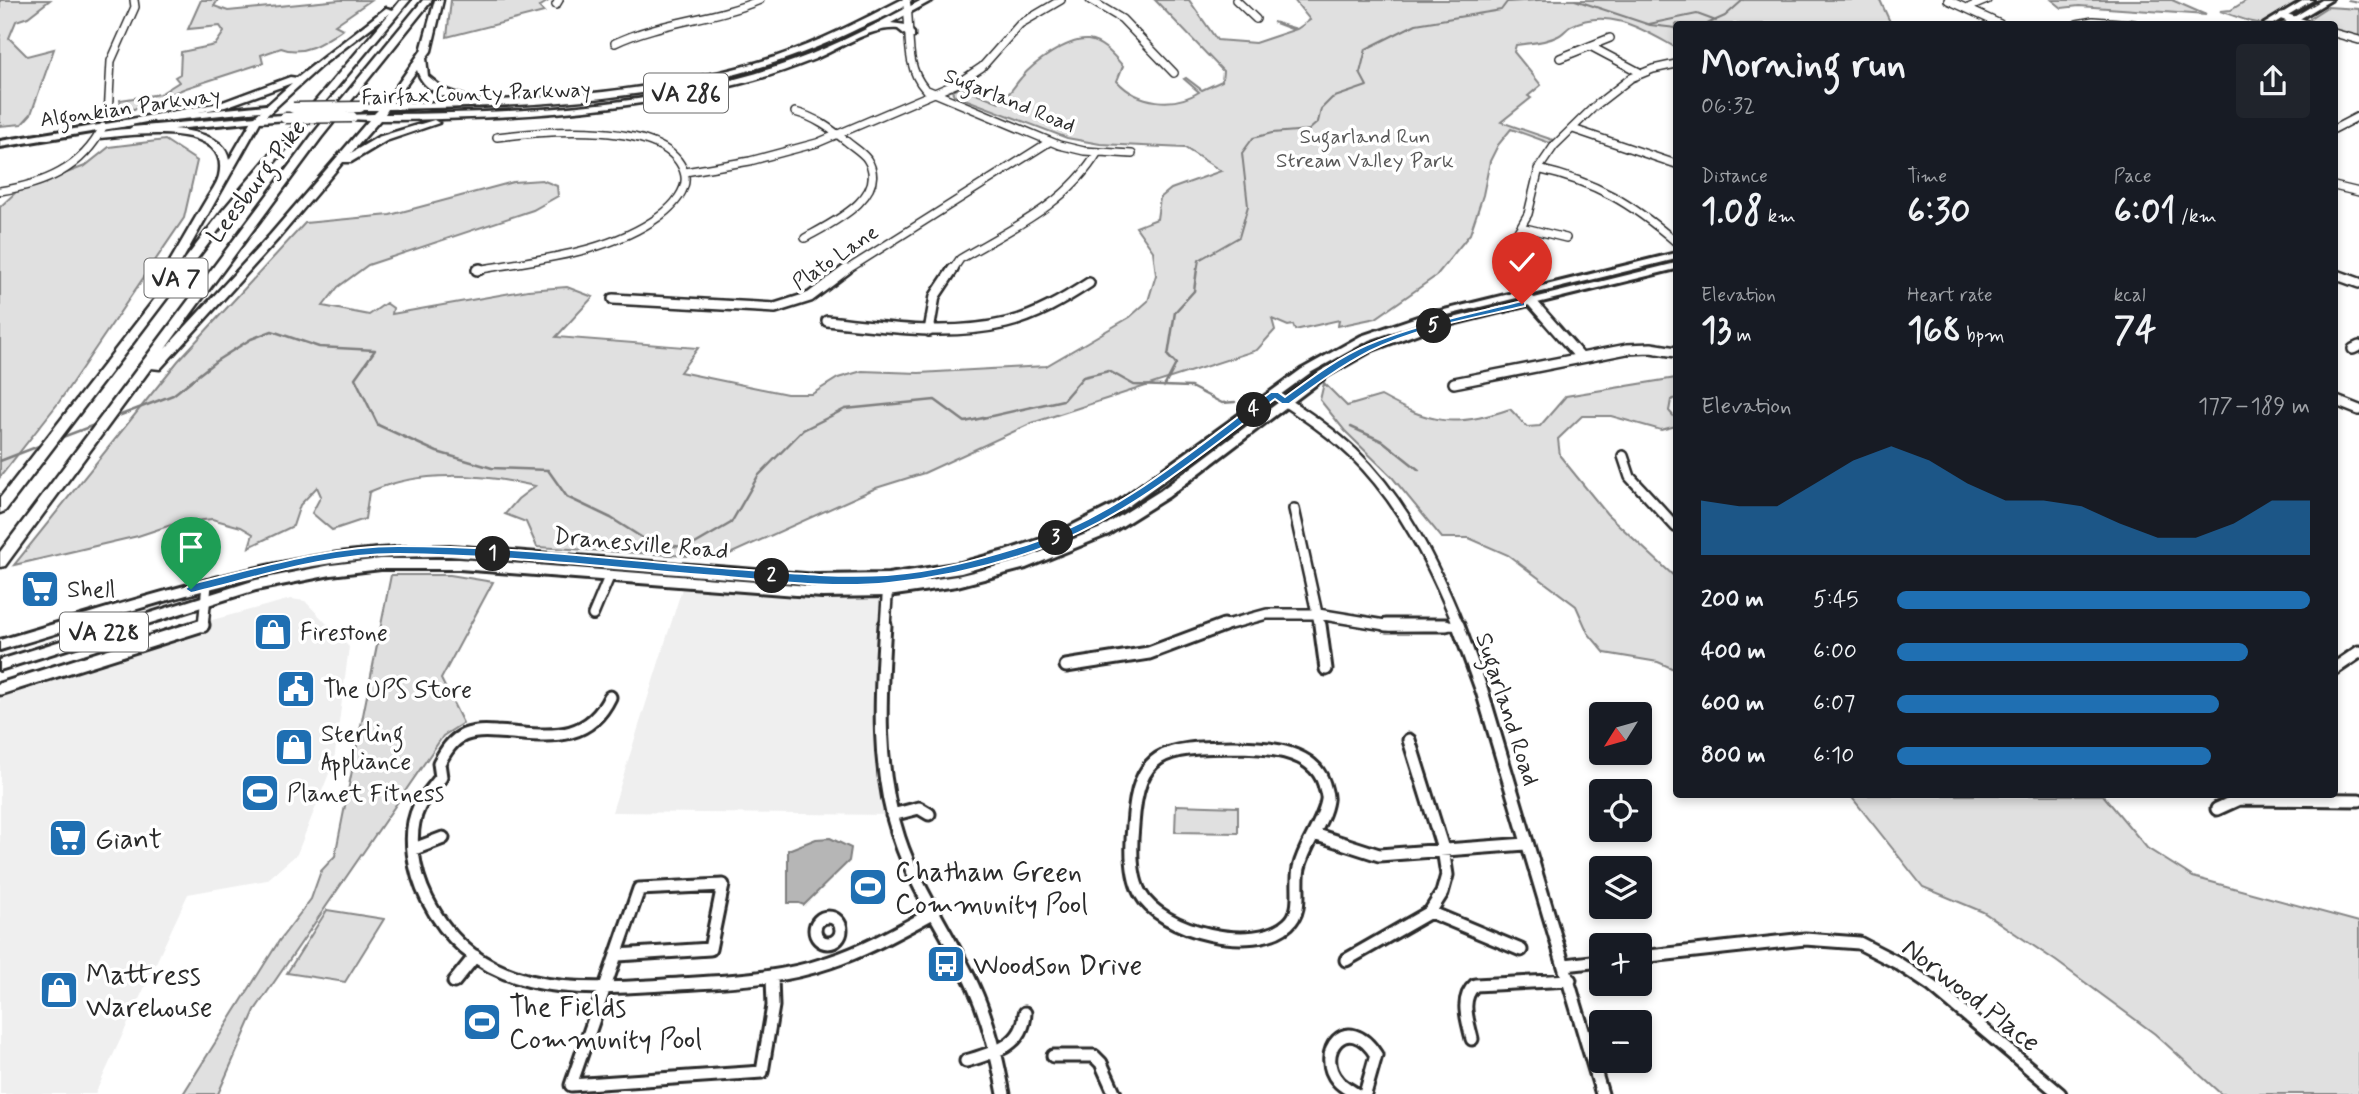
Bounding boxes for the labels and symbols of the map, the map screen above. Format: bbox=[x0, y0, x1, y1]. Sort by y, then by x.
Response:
street label: Sugarland Road bbox=[939, 62, 1079, 142]
road number: VA 286 bbox=[644, 74, 728, 113]
street label: Fairfax County Parkway bbox=[361, 76, 591, 112]
street label: Algonkian Parkway bbox=[38, 81, 222, 136]
street label: Leesburg Pike bbox=[201, 114, 316, 252]
park label: Sugarland Run Stream Valley Park bbox=[1276, 123, 1454, 175]
street label: Plato Lane bbox=[787, 219, 884, 297]
pin bbox=[1492, 232, 1552, 304]
road number: VA 7 bbox=[144, 258, 208, 298]
pin: 5 bbox=[1416, 308, 1452, 344]
pin: 4 bbox=[1236, 392, 1272, 428]
pin bbox=[161, 517, 221, 589]
pin: 3 bbox=[1038, 520, 1074, 556]
street label: Dranesville Road bbox=[552, 521, 730, 568]
pin: 1 bbox=[476, 536, 510, 572]
pin: 2 bbox=[754, 558, 790, 594]
supermarket icon: Shell bbox=[19, 568, 61, 610]
place label: Shell bbox=[67, 575, 115, 606]
shop icon: Firestone bbox=[252, 611, 294, 653]
road number: VA 228 bbox=[60, 612, 148, 652]
place label: Firestone bbox=[300, 618, 388, 649]
street label: Sugarland Road bbox=[1464, 629, 1546, 791]
public building icon: The UPS Store bbox=[275, 668, 317, 710]
place label: The UPS Store bbox=[323, 675, 472, 706]
north arrow bbox=[1589, 702, 1652, 765]
place label: Sterling Appliance bbox=[321, 719, 411, 781]
shop icon: Sterling Appliance bbox=[273, 726, 315, 768]
sports icon: Planet Fitness bbox=[239, 772, 281, 814]
place label: Planet Fitness bbox=[287, 779, 444, 810]
supermarket icon: Giant bbox=[47, 817, 89, 859]
place label: Giant bbox=[95, 822, 162, 859]
place label: Chatham Green Community Pool bbox=[895, 855, 1088, 924]
sports icon: Chatham Green Community Pool bbox=[847, 866, 889, 908]
street label: Norwood Place bbox=[1894, 930, 2047, 1062]
bus stop icon: Woodson Drive bbox=[925, 943, 967, 985]
place label: Woodson Drive bbox=[973, 948, 1142, 985]
place label: Mattress Warehouse bbox=[86, 958, 213, 1027]
shop icon: Mattress Warehouse bbox=[38, 969, 80, 1011]
place label: The Fields Community Pool bbox=[509, 990, 702, 1059]
sports icon: The Fields Community Pool bbox=[461, 1001, 503, 1043]

